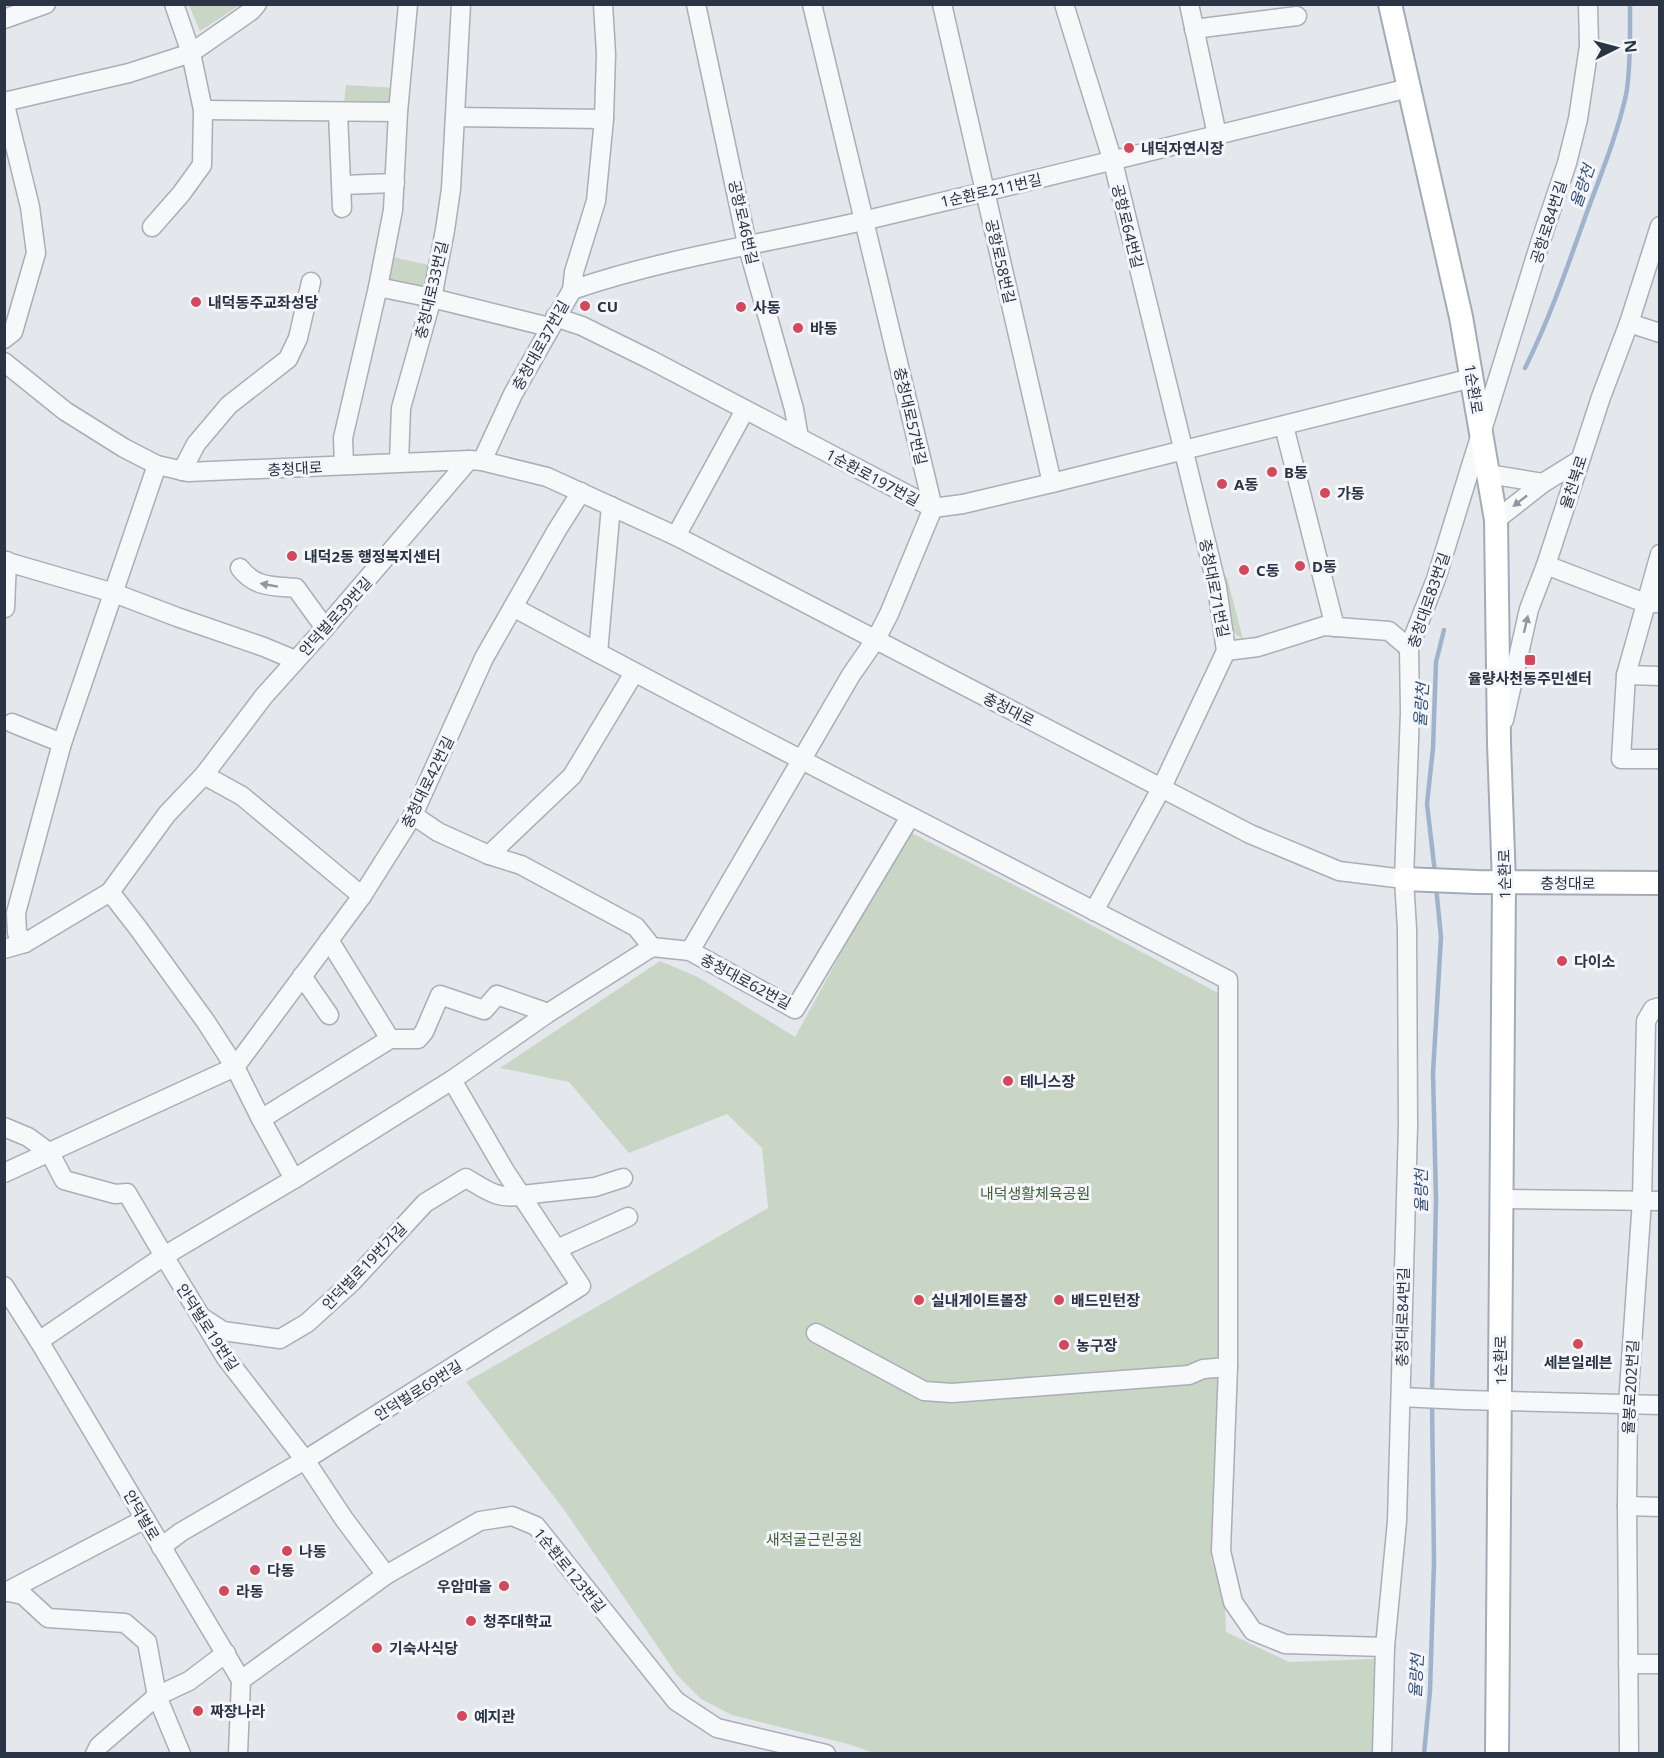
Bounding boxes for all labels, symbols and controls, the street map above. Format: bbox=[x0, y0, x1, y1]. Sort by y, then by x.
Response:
north arrow bbox=[1586, 18, 1646, 78]
text: N bbox=[1619, 39, 1643, 54]
place label: 내덕자연시장 bbox=[1141, 138, 1224, 158]
marker: 내덕자연시장 bbox=[1122, 141, 1136, 155]
water label: 율량천 bbox=[1564, 159, 1600, 210]
street label: 1순환로211번길 bbox=[938, 169, 1044, 211]
street label: 공항로46번길 bbox=[725, 178, 763, 266]
street label: 공항로84번길 bbox=[1525, 178, 1571, 266]
street label: 공항로64번길 bbox=[1108, 182, 1148, 270]
street label: 공항로58번길 bbox=[982, 217, 1020, 305]
street label: 충청대로33번길 bbox=[410, 239, 452, 341]
place label: 내덕동주교좌성당 bbox=[208, 292, 319, 312]
marker: 내덕동주교좌성당 bbox=[189, 295, 203, 309]
street label: 충청대로37번길 bbox=[507, 296, 573, 394]
place label: CU bbox=[597, 296, 618, 316]
place label: 사동 bbox=[753, 297, 781, 317]
marker: CU bbox=[578, 299, 592, 313]
marker: 사동 bbox=[734, 300, 748, 314]
place label: 바동 bbox=[810, 318, 838, 338]
marker: 바동 bbox=[791, 321, 805, 335]
street label: 1순환로 bbox=[1460, 363, 1488, 415]
street label: 충청대로57번길 bbox=[890, 365, 932, 467]
street label: 1순환로197번길 bbox=[823, 444, 923, 510]
street label: 율천북로 bbox=[1555, 453, 1591, 511]
street label: 충청대로 bbox=[267, 457, 323, 479]
place label: B동 bbox=[1284, 462, 1308, 482]
marker: B동 bbox=[1265, 465, 1279, 479]
place label: A동 bbox=[1234, 474, 1258, 494]
marker: A동 bbox=[1215, 477, 1229, 491]
place label: 가동 bbox=[1337, 483, 1365, 503]
marker: 가동 bbox=[1318, 486, 1332, 500]
one-way arrow bbox=[1512, 494, 1528, 507]
street label: 충청대로71번길 bbox=[1196, 537, 1234, 639]
place label: 내덕2동 행정복지센터 bbox=[304, 546, 441, 566]
marker: 내덕2동 행정복지센터 bbox=[285, 549, 299, 563]
street label: 충청대로83번길 bbox=[1402, 549, 1454, 651]
place label: D동 bbox=[1312, 556, 1337, 576]
marker: D동 bbox=[1293, 559, 1307, 573]
place label: C동 bbox=[1256, 560, 1280, 580]
marker: C동 bbox=[1237, 563, 1251, 577]
street label: 안덕벌로39번길 bbox=[294, 572, 376, 660]
one-way arrow bbox=[259, 580, 278, 589]
one-way arrow bbox=[1522, 614, 1531, 633]
marker: 율량사천동주민센터 bbox=[1523, 653, 1537, 667]
place label: 율량사천동주민센터 bbox=[1468, 668, 1592, 688]
water label: 율량천 bbox=[1408, 680, 1434, 728]
street label: 충청대로 bbox=[980, 688, 1038, 730]
street label: 충청대로42번길 bbox=[396, 733, 458, 831]
street label: 1순환로 bbox=[1494, 849, 1514, 899]
street label: 충청대로 bbox=[1540, 873, 1596, 893]
street label: 충청대로62번길 bbox=[697, 949, 795, 1013]
place label: 다이소 bbox=[1574, 951, 1616, 971]
marker: 다이소 bbox=[1555, 954, 1569, 968]
place label: 테니스장 bbox=[1020, 1071, 1075, 1091]
marker: 테니스장 bbox=[1001, 1074, 1015, 1088]
water label: 율량천 bbox=[1410, 1167, 1432, 1213]
park label: 내덕생활체육공원 bbox=[980, 1183, 1090, 1203]
street label: 안덕벌로19번가길 bbox=[317, 1218, 411, 1314]
street label: 충청대로84번길 bbox=[1391, 1267, 1413, 1367]
street label: 안덕벌로19번길 bbox=[172, 1280, 244, 1374]
place label: 실내게이트볼장 bbox=[931, 1290, 1028, 1310]
place label: 배드민턴장 bbox=[1071, 1290, 1140, 1310]
marker: 실내게이트볼장 bbox=[912, 1293, 926, 1307]
marker: 배드민턴장 bbox=[1052, 1293, 1066, 1307]
place label: 농구장 bbox=[1076, 1335, 1118, 1355]
street label: 1순환로 bbox=[1490, 1335, 1510, 1385]
marker: 세븐일레븐 bbox=[1571, 1337, 1585, 1351]
marker: 농구장 bbox=[1057, 1338, 1071, 1352]
street label: 율봉로202번길 bbox=[1618, 1339, 1642, 1435]
place label: 세븐일레븐 bbox=[1543, 1352, 1613, 1372]
street label: 안덕벌로69번길 bbox=[370, 1355, 466, 1425]
street label: 안덕벌로 bbox=[120, 1486, 164, 1544]
street label: 1순환로123번길 bbox=[530, 1524, 610, 1616]
park label: 새적굴근린공원 bbox=[766, 1529, 862, 1549]
place label: 나동 bbox=[299, 1541, 327, 1561]
marker: 나동 bbox=[280, 1544, 294, 1558]
place label: 다동 bbox=[267, 1560, 295, 1580]
marker: 다동 bbox=[248, 1563, 262, 1577]
place label: 우암마을 bbox=[437, 1576, 492, 1596]
marker: 우암마을 bbox=[497, 1579, 511, 1593]
place label: 라동 bbox=[236, 1581, 264, 1601]
marker: 라동 bbox=[217, 1584, 231, 1598]
place label: 청주대학교 bbox=[483, 1611, 552, 1631]
marker: 청주대학교 bbox=[464, 1614, 478, 1628]
place label: 기숙사식당 bbox=[389, 1638, 458, 1658]
marker: 기숙사식당 bbox=[370, 1641, 384, 1655]
water label: 율량천 bbox=[1404, 1651, 1428, 1699]
place label: 짜장나라 bbox=[210, 1701, 265, 1721]
marker: 짜장나라 bbox=[191, 1704, 205, 1718]
place label: 예지관 bbox=[474, 1706, 516, 1726]
marker: 예지관 bbox=[455, 1709, 469, 1723]

